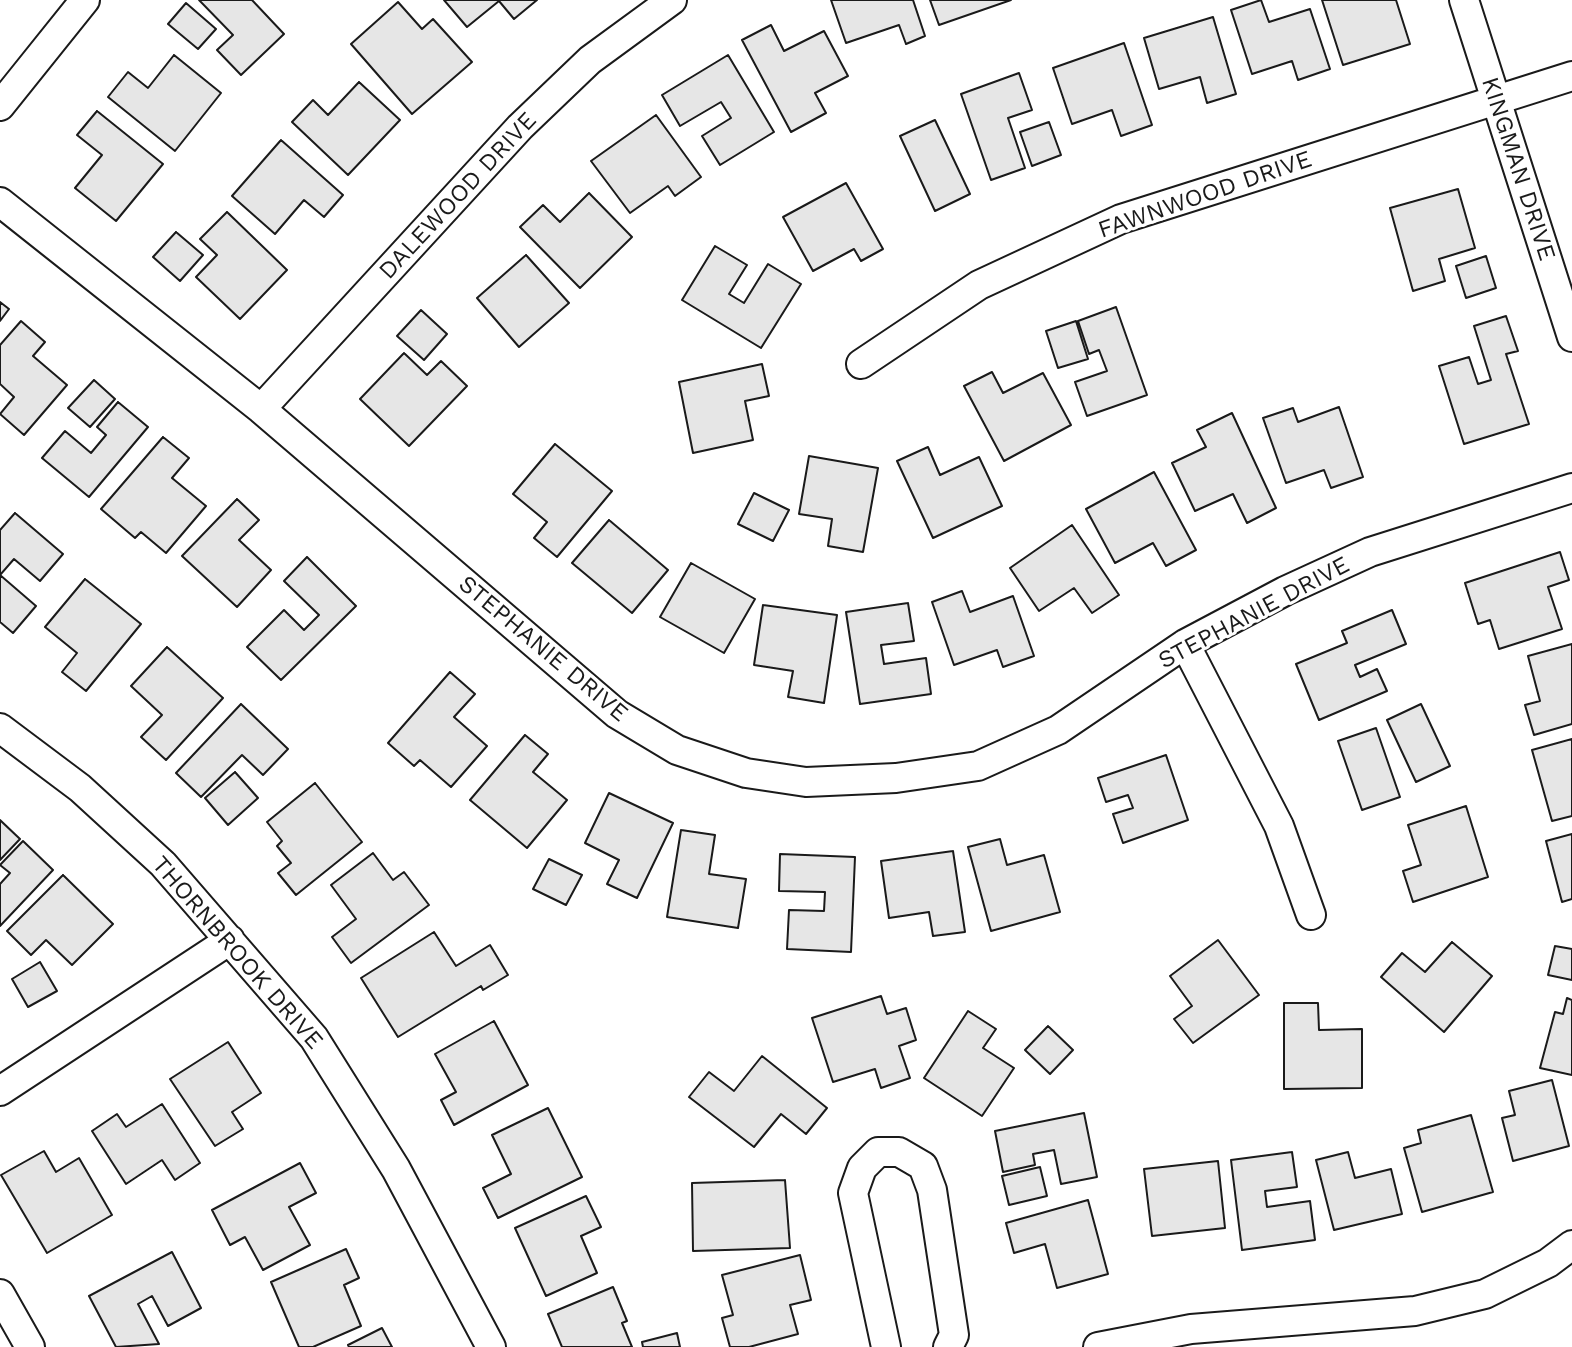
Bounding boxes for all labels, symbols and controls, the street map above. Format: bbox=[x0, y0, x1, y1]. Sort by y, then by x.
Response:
street label: KINGMAN DRIVE bbox=[1475, 74, 1561, 264]
street label: DALEWOOD DRIVE bbox=[373, 107, 543, 285]
street label: FAWNWOOD DRIVE bbox=[1094, 145, 1316, 245]
street label: STEPHANIE DRIVE bbox=[1154, 551, 1354, 675]
street label: STEPHANIE DRIVE bbox=[453, 570, 633, 728]
street label: THORNBROOK DRIVE bbox=[145, 851, 329, 1055]

